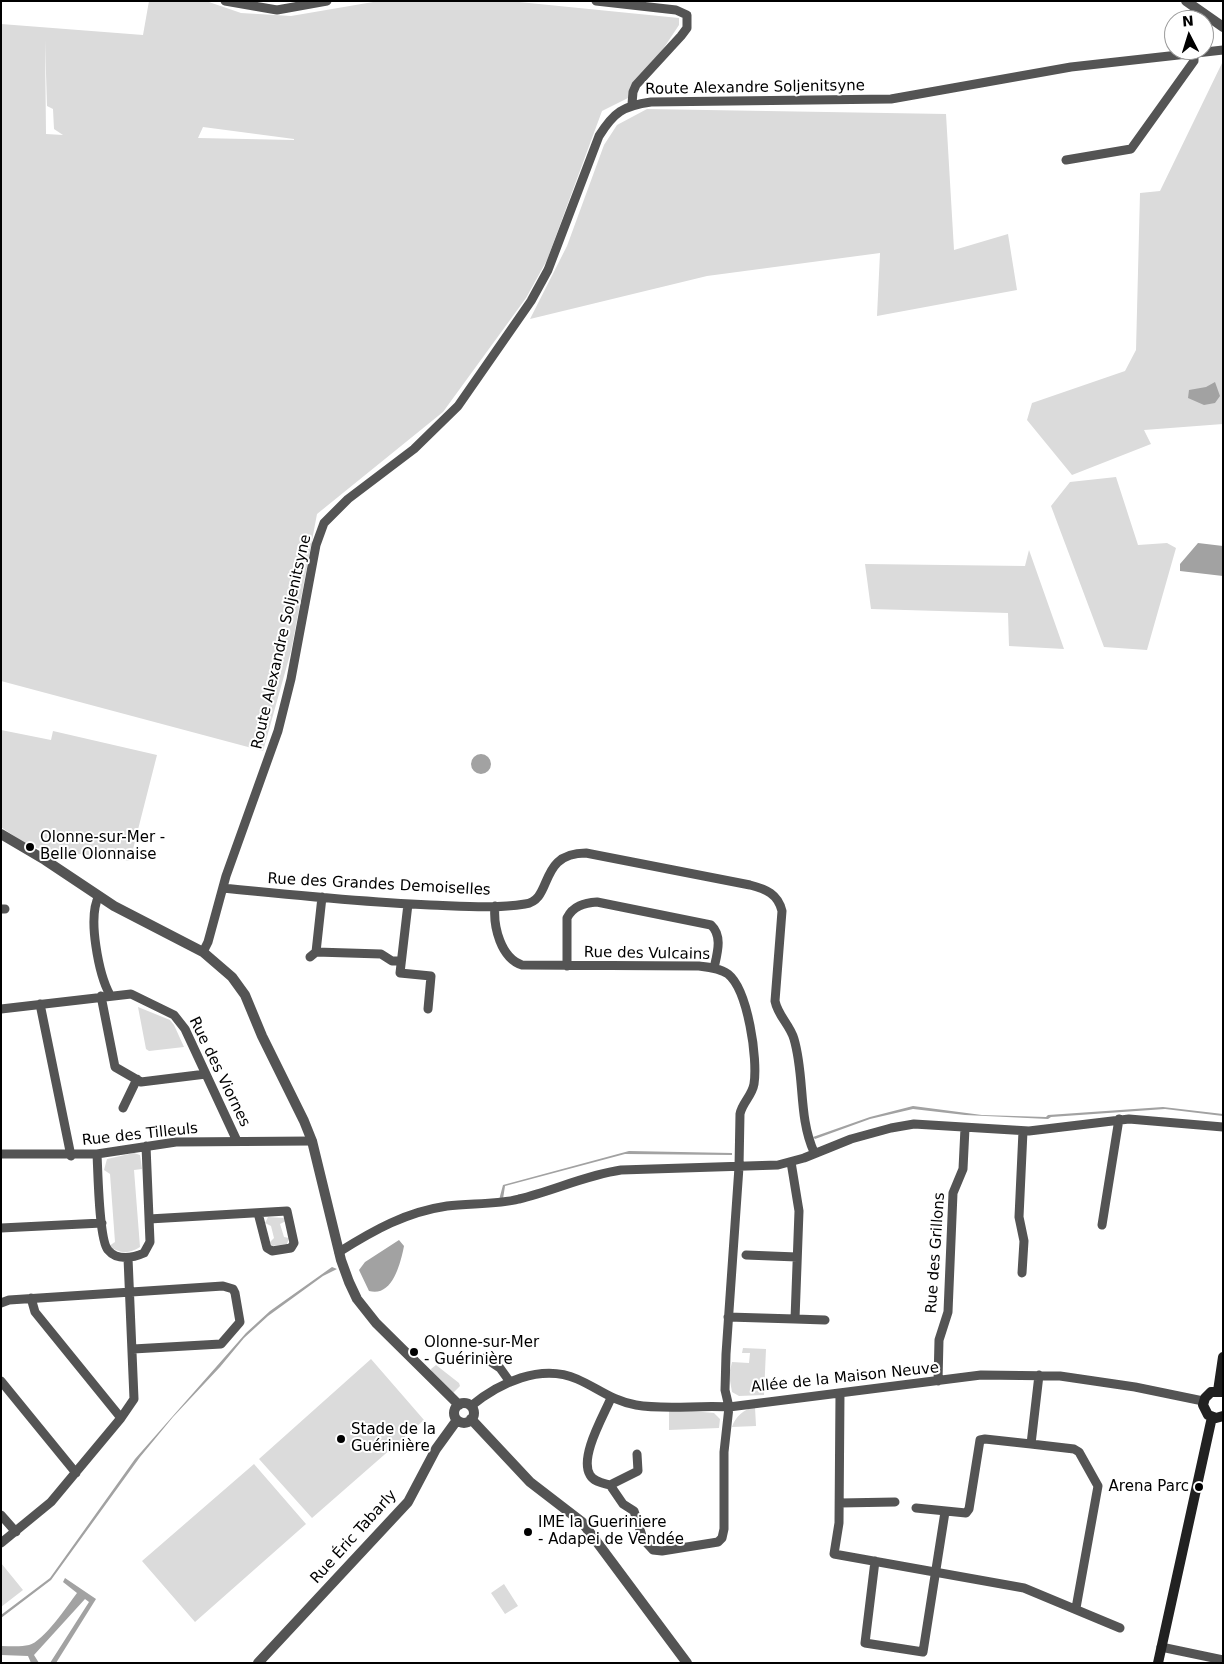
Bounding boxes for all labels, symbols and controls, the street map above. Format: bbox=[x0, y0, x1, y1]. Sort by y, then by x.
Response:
north arrow bbox=[1164, 10, 1214, 60]
text: N bbox=[1181, 13, 1194, 30]
street label: Route Alexandre Soljenitsyne bbox=[645, 77, 865, 99]
street label: Route Alexandre Soljenitsyne bbox=[248, 533, 316, 751]
place label: Olonne-sur-Mer - Belle Olonnaise bbox=[40, 829, 165, 864]
marker: Olonne-sur-Mer - Belle Olonnaise bbox=[24, 841, 36, 853]
street label: Rue des Grandes Demoiselles bbox=[267, 870, 491, 900]
street label: Rue des Vulcains bbox=[584, 944, 710, 964]
street label: Rue des Viornes bbox=[185, 1014, 253, 1130]
street label: Rue des Tilleuls bbox=[81, 1120, 199, 1150]
street label: Rue des Grillons bbox=[923, 1192, 949, 1314]
place label: Olonne-sur-Mer - Guérinière bbox=[424, 1334, 539, 1369]
marker: Olonne-sur-Mer - Guérinière bbox=[408, 1346, 420, 1358]
street label: Allée de la Maison Neuve bbox=[750, 1359, 940, 1397]
place label: Stade de la Guérinière bbox=[351, 1421, 436, 1456]
marker: Stade de la Guérinière bbox=[335, 1433, 347, 1445]
place label: Arena Parc bbox=[1109, 1478, 1189, 1496]
marker: Arena Parc bbox=[1193, 1481, 1205, 1493]
street label: Rue Éric Tabarly bbox=[307, 1486, 401, 1588]
place label: IME la Gueriniere - Adapei de Vendée bbox=[538, 1514, 684, 1549]
marker: IME la Gueriniere - Adapei de Vendée bbox=[522, 1526, 534, 1538]

